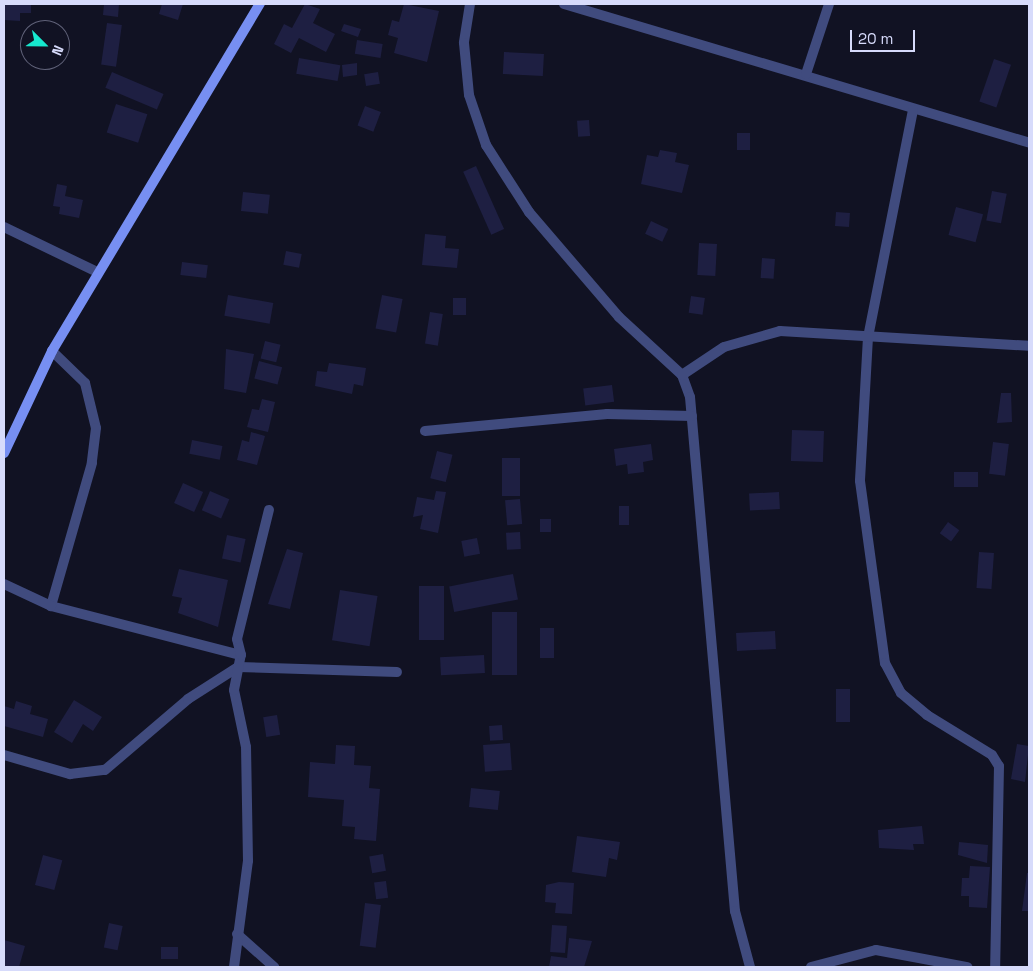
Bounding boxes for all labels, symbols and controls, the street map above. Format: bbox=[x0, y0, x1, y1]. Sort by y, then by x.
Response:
north arrow bbox=[20, 20, 70, 70]
scale bar bbox=[853, 20, 918, 52]
text: 20 m bbox=[858, 29, 893, 48]
text: N bbox=[48, 43, 68, 58]

